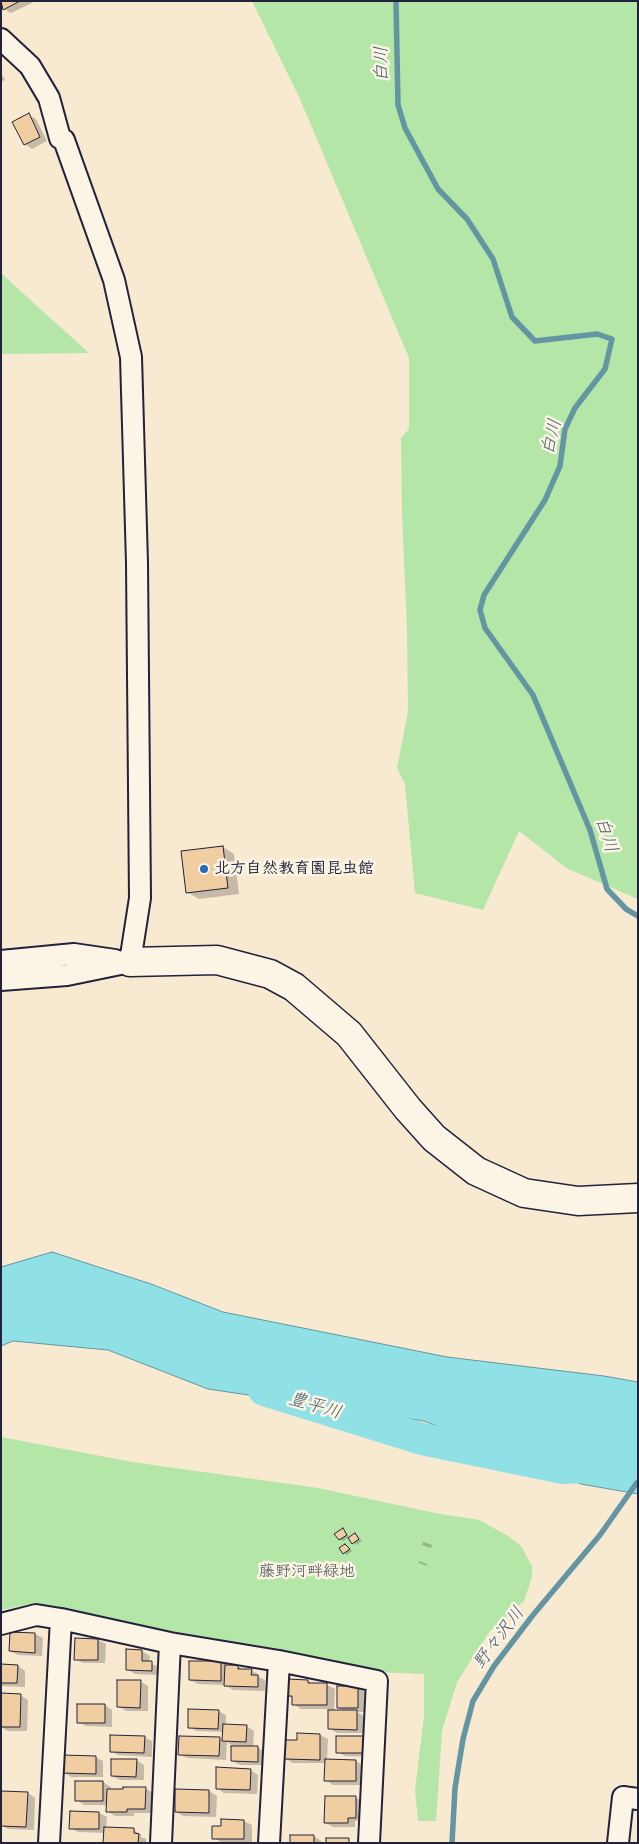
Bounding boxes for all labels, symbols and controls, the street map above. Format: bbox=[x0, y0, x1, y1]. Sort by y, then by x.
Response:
water label: 白川 bbox=[371, 46, 393, 82]
water label: 白川 bbox=[537, 417, 567, 457]
water label: 白川 bbox=[590, 815, 622, 855]
place label: 北方自然教育園昆虫館 bbox=[214, 859, 374, 879]
marker: 北方自然教育園昆虫館 bbox=[198, 863, 210, 875]
water label: 豊平川 bbox=[286, 1388, 344, 1424]
park label: 藤野河畔緑地 bbox=[259, 1562, 355, 1582]
water label: 野々沢川 bbox=[469, 1603, 529, 1673]

